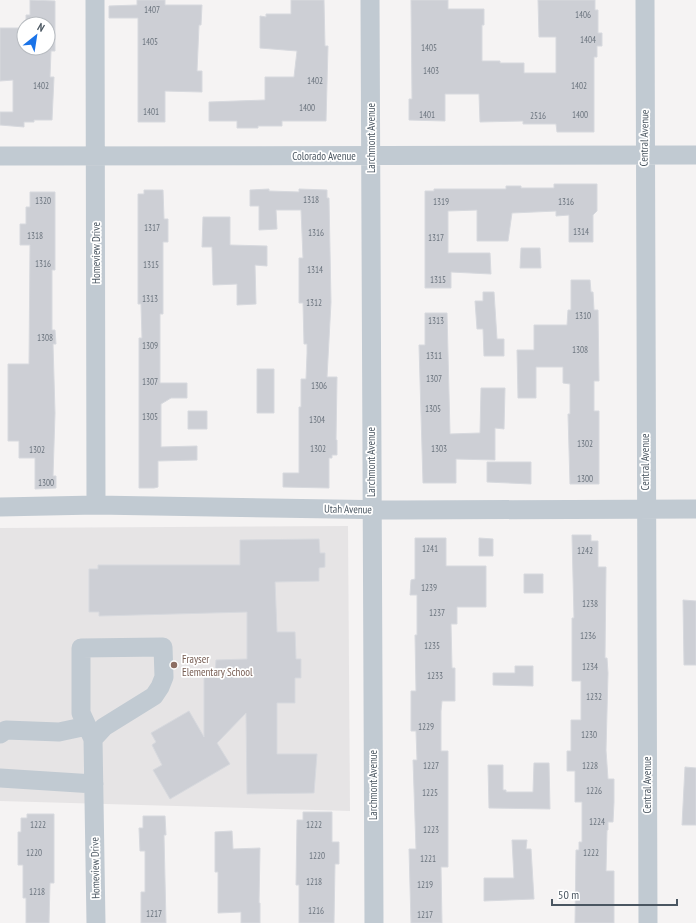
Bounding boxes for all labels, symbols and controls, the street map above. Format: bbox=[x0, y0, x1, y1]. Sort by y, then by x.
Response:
house number: 1407 bbox=[144, 4, 160, 15]
house number: 1406 bbox=[575, 9, 591, 20]
north arrow bbox=[16, 16, 56, 56]
text: N bbox=[35, 20, 47, 35]
house number: 1404 bbox=[580, 34, 596, 45]
house number: 1405 bbox=[142, 36, 158, 47]
house number: 1405 bbox=[421, 42, 437, 53]
house number: 1403 bbox=[423, 65, 439, 76]
house number: 1402 bbox=[307, 75, 323, 86]
house number: 1402 bbox=[33, 80, 49, 91]
house number: 1402 bbox=[571, 80, 587, 91]
house number: 1400 bbox=[299, 102, 315, 113]
street label: Larchmont Avenue bbox=[364, 102, 378, 173]
house number: 1401 bbox=[143, 106, 159, 117]
house number: 1401 bbox=[419, 109, 435, 120]
house number: 1400 bbox=[572, 109, 588, 120]
street label: Central Avenue bbox=[637, 109, 652, 167]
house number: 2516 bbox=[530, 110, 546, 121]
street label: Colorado Avenue bbox=[292, 149, 356, 163]
house number: 1318 bbox=[303, 194, 319, 205]
house number: 1320 bbox=[35, 195, 51, 206]
house number: 1319 bbox=[433, 196, 449, 207]
house number: 1316 bbox=[558, 196, 574, 207]
street label: Homeview Drive bbox=[89, 222, 103, 284]
house number: 1317 bbox=[144, 222, 160, 233]
house number: 1314 bbox=[573, 226, 589, 237]
house number: 1316 bbox=[308, 227, 324, 238]
house number: 1318 bbox=[27, 230, 43, 241]
house number: 1317 bbox=[428, 232, 444, 243]
house number: 1316 bbox=[35, 258, 51, 269]
house number: 1315 bbox=[143, 259, 159, 270]
house number: 1314 bbox=[307, 264, 323, 275]
house number: 1315 bbox=[430, 274, 446, 285]
house number: 1313 bbox=[142, 293, 158, 304]
house number: 1312 bbox=[306, 297, 322, 308]
house number: 1310 bbox=[575, 310, 591, 321]
house number: 1313 bbox=[428, 315, 444, 326]
house number: 1308 bbox=[37, 332, 53, 343]
house number: 1309 bbox=[142, 340, 158, 351]
house number: 1308 bbox=[572, 344, 588, 355]
house number: 1311 bbox=[426, 350, 442, 361]
house number: 1307 bbox=[426, 373, 442, 384]
house number: 1307 bbox=[142, 376, 158, 387]
house number: 1306 bbox=[311, 380, 327, 391]
house number: 1305 bbox=[425, 403, 441, 414]
house number: 1305 bbox=[142, 411, 158, 422]
house number: 1304 bbox=[309, 414, 325, 425]
street label: Larchmont Avenue bbox=[364, 426, 378, 497]
street label: Central Avenue bbox=[638, 433, 652, 490]
house number: 1302 bbox=[577, 438, 593, 449]
house number: 1302 bbox=[310, 443, 326, 454]
house number: 1303 bbox=[431, 443, 447, 454]
house number: 1302 bbox=[29, 444, 45, 455]
house number: 1300 bbox=[577, 473, 593, 484]
house number: 1300 bbox=[38, 477, 54, 488]
street label: Utah Avenue bbox=[324, 502, 372, 516]
house number: 1241 bbox=[422, 543, 438, 554]
house number: 1242 bbox=[577, 545, 593, 556]
house number: 1239 bbox=[421, 582, 437, 593]
house number: 1238 bbox=[582, 598, 598, 609]
house number: 1237 bbox=[429, 607, 445, 618]
house number: 1236 bbox=[580, 630, 596, 641]
house number: 1235 bbox=[424, 640, 440, 651]
place label: Frayser Elementary School bbox=[182, 652, 253, 679]
marker: Frayser Elementary School bbox=[169, 660, 179, 670]
house number: 1234 bbox=[582, 661, 598, 672]
house number: 1233 bbox=[427, 670, 443, 681]
house number: 1232 bbox=[586, 691, 602, 702]
house number: 1229 bbox=[418, 721, 434, 732]
house number: 1230 bbox=[581, 729, 597, 740]
street label: Larchmont Avenue bbox=[366, 749, 380, 820]
street label: Central Avenue bbox=[640, 756, 654, 813]
house number: 1227 bbox=[423, 760, 439, 771]
house number: 1228 bbox=[582, 760, 598, 771]
house number: 1226 bbox=[586, 785, 602, 796]
house number: 1225 bbox=[422, 787, 438, 798]
house number: 1224 bbox=[589, 816, 605, 827]
house number: 1222 bbox=[30, 819, 46, 830]
house number: 1222 bbox=[306, 819, 322, 830]
house number: 1223 bbox=[423, 824, 439, 835]
street label: Homeview Drive bbox=[87, 836, 103, 899]
house number: 1220 bbox=[26, 847, 42, 858]
house number: 1222 bbox=[583, 847, 599, 858]
house number: 1220 bbox=[309, 850, 325, 861]
house number: 1221 bbox=[420, 853, 436, 864]
house number: 1218 bbox=[306, 876, 322, 887]
house number: 1219 bbox=[417, 879, 433, 890]
scale bar bbox=[552, 881, 677, 907]
house number: 1218 bbox=[29, 886, 45, 897]
text: 50 m bbox=[558, 887, 579, 902]
house number: 1216 bbox=[308, 905, 324, 916]
house number: 1217 bbox=[146, 908, 162, 919]
house number: 1217 bbox=[417, 909, 433, 920]

